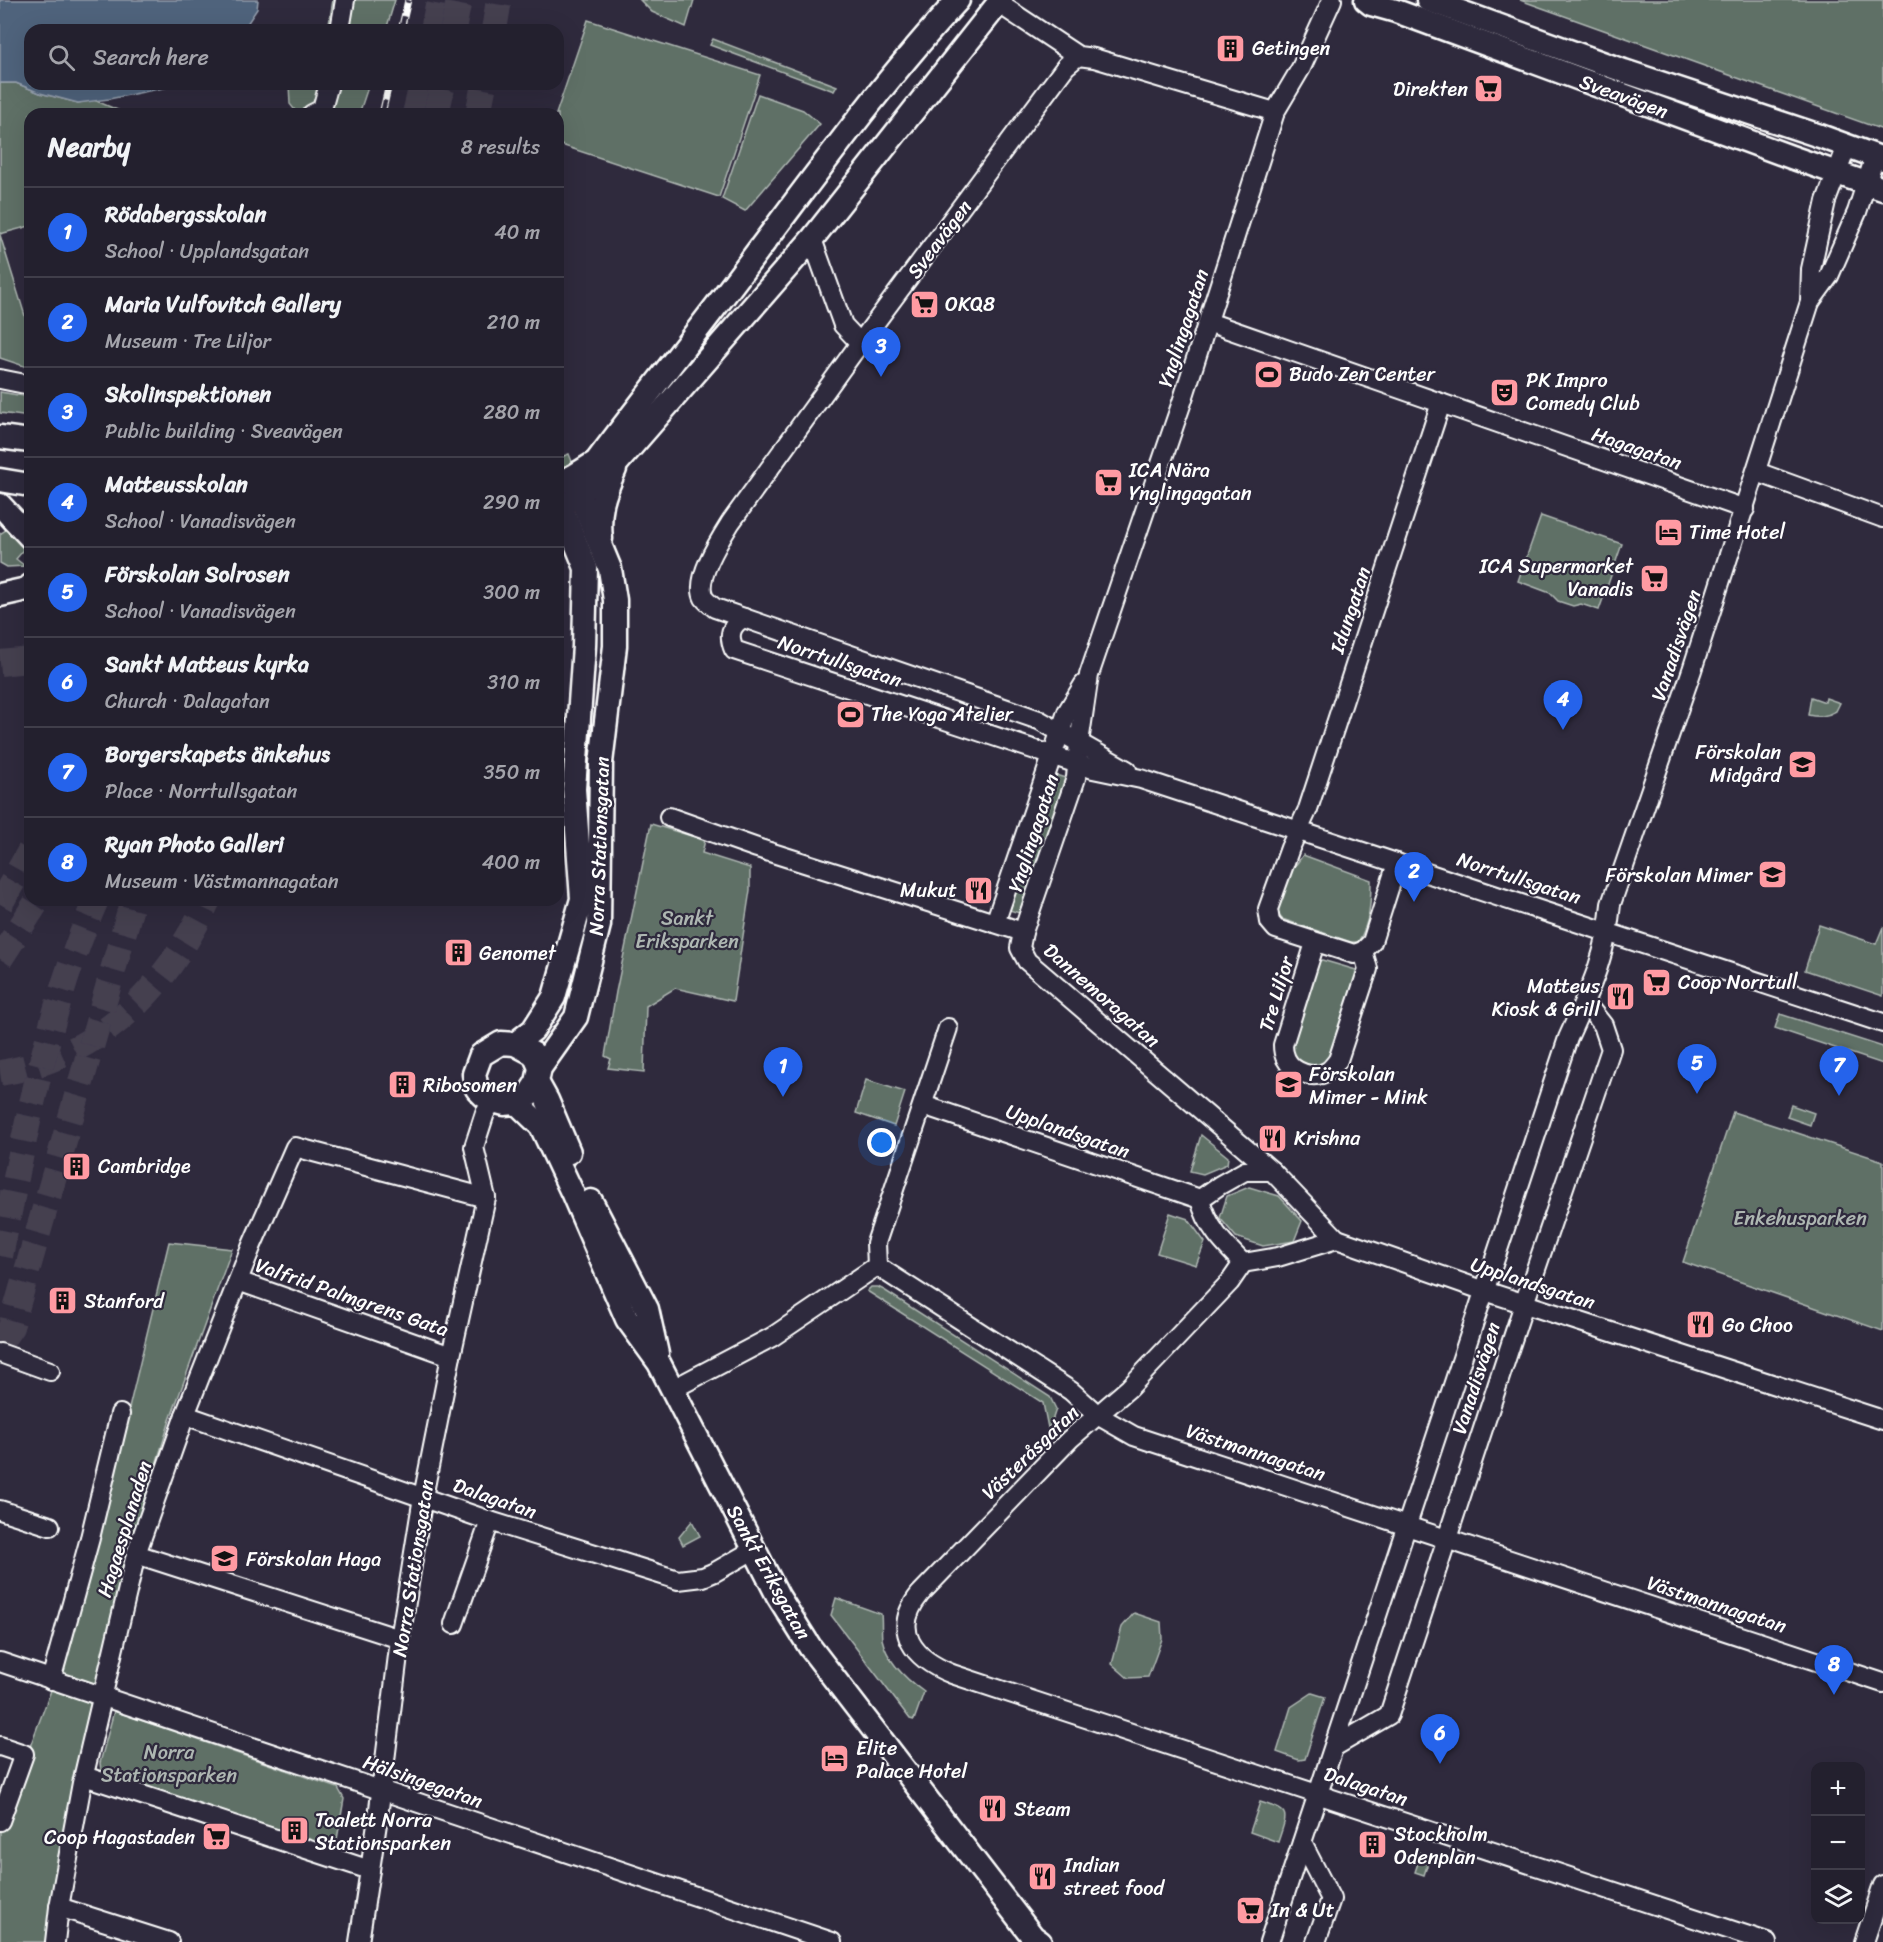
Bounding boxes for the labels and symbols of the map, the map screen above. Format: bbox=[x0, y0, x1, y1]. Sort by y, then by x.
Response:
place label: Getingen bbox=[1252, 31, 1331, 66]
building icon: Getingen bbox=[1215, 32, 1247, 64]
street label: Sveavägen bbox=[1575, 64, 1673, 129]
place label: Direkten bbox=[1393, 72, 1468, 107]
supermarket icon: Direkten bbox=[1473, 73, 1505, 105]
street label: Sveavägen bbox=[898, 192, 981, 287]
street label: Ynglingagatan bbox=[1148, 264, 1219, 392]
place label: OKQ8 bbox=[945, 287, 995, 322]
supermarket icon: OKQ8 bbox=[908, 288, 940, 320]
pin: 3 bbox=[862, 328, 900, 377]
place label: Budo Zen Center bbox=[1289, 357, 1437, 392]
sports icon: Budo Zen Center bbox=[1252, 358, 1284, 390]
place label: PK Impro Comedy Club bbox=[1526, 363, 1640, 421]
theatre icon: PK Impro Comedy Club bbox=[1489, 376, 1521, 408]
street label: Hagagatan bbox=[1587, 417, 1687, 480]
place label: ICA Nära Ynglingagatan bbox=[1128, 453, 1252, 511]
supermarket icon: ICA Nära Ynglingagatan bbox=[1092, 466, 1124, 498]
place label: Time Hotel bbox=[1689, 515, 1786, 550]
hotel icon: Time Hotel bbox=[1652, 516, 1684, 548]
place label: ICA Supermarket Vanadis bbox=[1479, 549, 1634, 607]
street label: Idungatan bbox=[1320, 562, 1381, 659]
supermarket icon: ICA Supermarket Vanadis bbox=[1638, 562, 1670, 594]
street label: Vanadisvägen bbox=[1641, 584, 1712, 706]
street label: Norrtullsgatan bbox=[773, 625, 907, 698]
pin: 4 bbox=[1544, 680, 1582, 730]
place label: The Yoga Atelier bbox=[871, 697, 1015, 732]
sports icon: The Yoga Atelier bbox=[834, 698, 866, 730]
place label: Förskolan Midgård bbox=[1695, 735, 1782, 793]
school or university icon: Förskolan Midgård bbox=[1786, 748, 1818, 780]
street label: Norra Stationsgatan bbox=[579, 756, 620, 936]
street label: Ynglingagatan bbox=[998, 769, 1069, 897]
street label: Norrtullsgatan bbox=[1452, 842, 1586, 915]
pin: 2 bbox=[1394, 852, 1434, 902]
place label: Förskolan Mimer bbox=[1605, 858, 1754, 893]
school or university icon: Förskolan Mimer bbox=[1757, 859, 1789, 891]
place label: Mukut bbox=[900, 873, 957, 908]
restaurant icon: Mukut bbox=[962, 874, 994, 906]
park label: Sankt Eriksparken bbox=[635, 901, 739, 959]
street label: Dannemoragatan bbox=[1035, 934, 1169, 1057]
place label: Genomet bbox=[479, 936, 557, 971]
building icon: Genomet bbox=[442, 937, 474, 969]
street label: Tre Liljor bbox=[1248, 950, 1305, 1036]
place label: Coop Norrtull bbox=[1678, 965, 1798, 1000]
supermarket icon: Coop Norrtull bbox=[1641, 966, 1673, 998]
place label: Matteus Kiosk & Grill bbox=[1492, 969, 1601, 1027]
restaurant icon: Matteus Kiosk & Grill bbox=[1605, 981, 1637, 1013]
pin: 5 bbox=[1678, 1044, 1716, 1094]
pin: 7 bbox=[1820, 1046, 1858, 1096]
pin: 1 bbox=[764, 1048, 802, 1097]
place label: Förskolan Mimer - Mink bbox=[1309, 1057, 1428, 1115]
place label: Ribosomen bbox=[423, 1068, 518, 1103]
building icon: Ribosomen bbox=[386, 1069, 418, 1101]
school or university icon: Förskolan Mimer - Mink bbox=[1272, 1069, 1304, 1101]
street label: Upplandsgatan bbox=[1001, 1094, 1135, 1169]
place label: Krishna bbox=[1294, 1121, 1361, 1156]
restaurant icon: Krishna bbox=[1257, 1122, 1289, 1154]
your location bbox=[867, 1128, 896, 1157]
place label: Cambridge bbox=[98, 1149, 191, 1184]
building icon: Cambridge bbox=[61, 1150, 93, 1182]
park label: Enkehusparken bbox=[1733, 1201, 1867, 1236]
street label: Upplandsgatan bbox=[1466, 1247, 1600, 1320]
street label: Valfrid Palmgrens Gata bbox=[250, 1248, 453, 1347]
place label: Stanford bbox=[84, 1284, 165, 1319]
building icon: Stanford bbox=[47, 1285, 79, 1317]
place label: Go Choo bbox=[1722, 1308, 1793, 1343]
restaurant icon: Go Choo bbox=[1685, 1309, 1717, 1341]
street label: Vanadisvägen bbox=[1442, 1317, 1511, 1439]
street label: Västeråsgatan bbox=[973, 1396, 1088, 1508]
street label: Västmannagatan bbox=[1181, 1413, 1330, 1492]
street label: Hagaesplanaden bbox=[87, 1456, 162, 1602]
street label: Dalagatan bbox=[448, 1468, 542, 1529]
street label: Norra Stationsgatan bbox=[382, 1477, 445, 1659]
street label: Sankt Eriksgatan bbox=[717, 1498, 820, 1647]
place label: Förskolan Haga bbox=[246, 1542, 381, 1577]
school or university icon: Förskolan Haga bbox=[209, 1543, 241, 1575]
street label: Västmannagatan bbox=[1642, 1565, 1791, 1644]
pin: 8 bbox=[1814, 1646, 1854, 1695]
pin: 6 bbox=[1420, 1714, 1460, 1764]
place label: Elite Palace Hotel bbox=[856, 1731, 968, 1789]
park label: Norra Stationsparken bbox=[101, 1735, 237, 1793]
hotel icon: Elite Palace Hotel bbox=[819, 1743, 851, 1775]
street label: Hälsingegatan bbox=[358, 1745, 488, 1818]
street label: Dalagatan bbox=[1319, 1756, 1413, 1817]
place label: Steam bbox=[1014, 1792, 1071, 1827]
restaurant icon: Steam bbox=[977, 1793, 1009, 1825]
place label: Toalett Norra Stationsparken bbox=[315, 1803, 451, 1861]
building icon: Toalett Norra Stationsparken bbox=[278, 1815, 310, 1847]
place label: Stockholm Odenplan bbox=[1394, 1817, 1488, 1875]
place label: Coop Hagastaden bbox=[44, 1820, 195, 1855]
supermarket icon: Coop Hagastaden bbox=[200, 1821, 232, 1853]
building icon: Stockholm Odenplan bbox=[1357, 1829, 1389, 1861]
place label: Indian street food bbox=[1063, 1848, 1165, 1906]
restaurant icon: Indian street food bbox=[1027, 1861, 1059, 1893]
place label: In & Ut bbox=[1270, 1893, 1335, 1928]
supermarket icon: In & Ut bbox=[1234, 1894, 1266, 1926]

